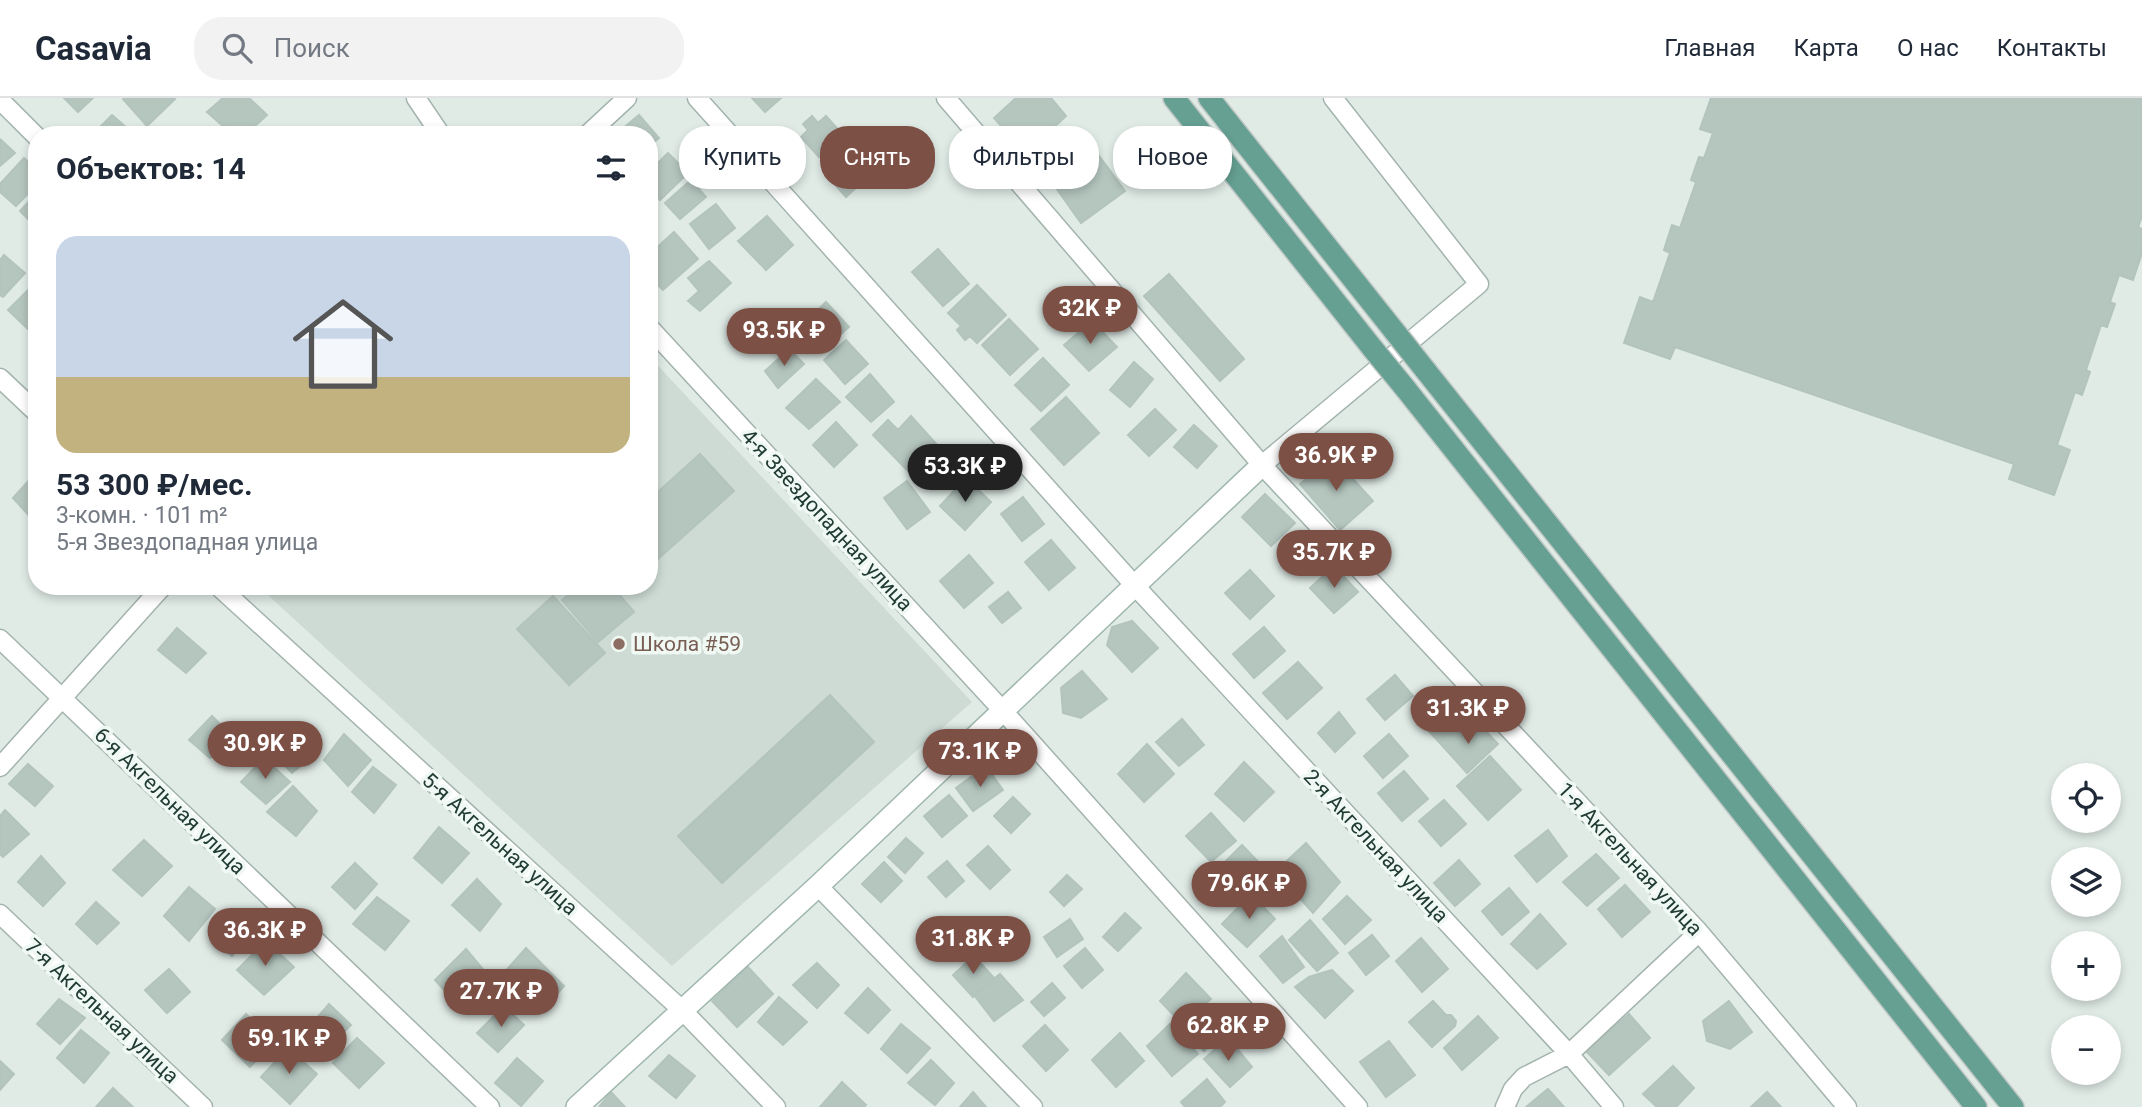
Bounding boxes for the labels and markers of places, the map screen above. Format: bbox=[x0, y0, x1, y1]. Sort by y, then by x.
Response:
pin: 32K ₽ bbox=[1041, 286, 1139, 346]
pin: 93.5K ₽ bbox=[719, 308, 849, 368]
pin: 36.9K ₽ bbox=[1271, 434, 1401, 493]
pin: 53.3K ₽ bbox=[900, 444, 1030, 504]
pin: 35.7K ₽ bbox=[1269, 531, 1399, 590]
place label: Школа #59 bbox=[633, 632, 741, 656]
marker: Школа #59 bbox=[611, 636, 627, 652]
pin: 31.3K ₽ bbox=[1403, 686, 1533, 746]
pin: 30.9K ₽ bbox=[200, 722, 330, 781]
pin: 73.1K ₽ bbox=[915, 730, 1045, 789]
pin: 79.6K ₽ bbox=[1184, 862, 1314, 921]
pin: 36.3K ₽ bbox=[200, 908, 330, 968]
pin: 31.8K ₽ bbox=[908, 916, 1038, 976]
pin: 27.7K ₽ bbox=[436, 970, 566, 1029]
pin: 62.8K ₽ bbox=[1163, 1004, 1293, 1063]
pin: 59.1K ₽ bbox=[224, 1016, 354, 1076]

